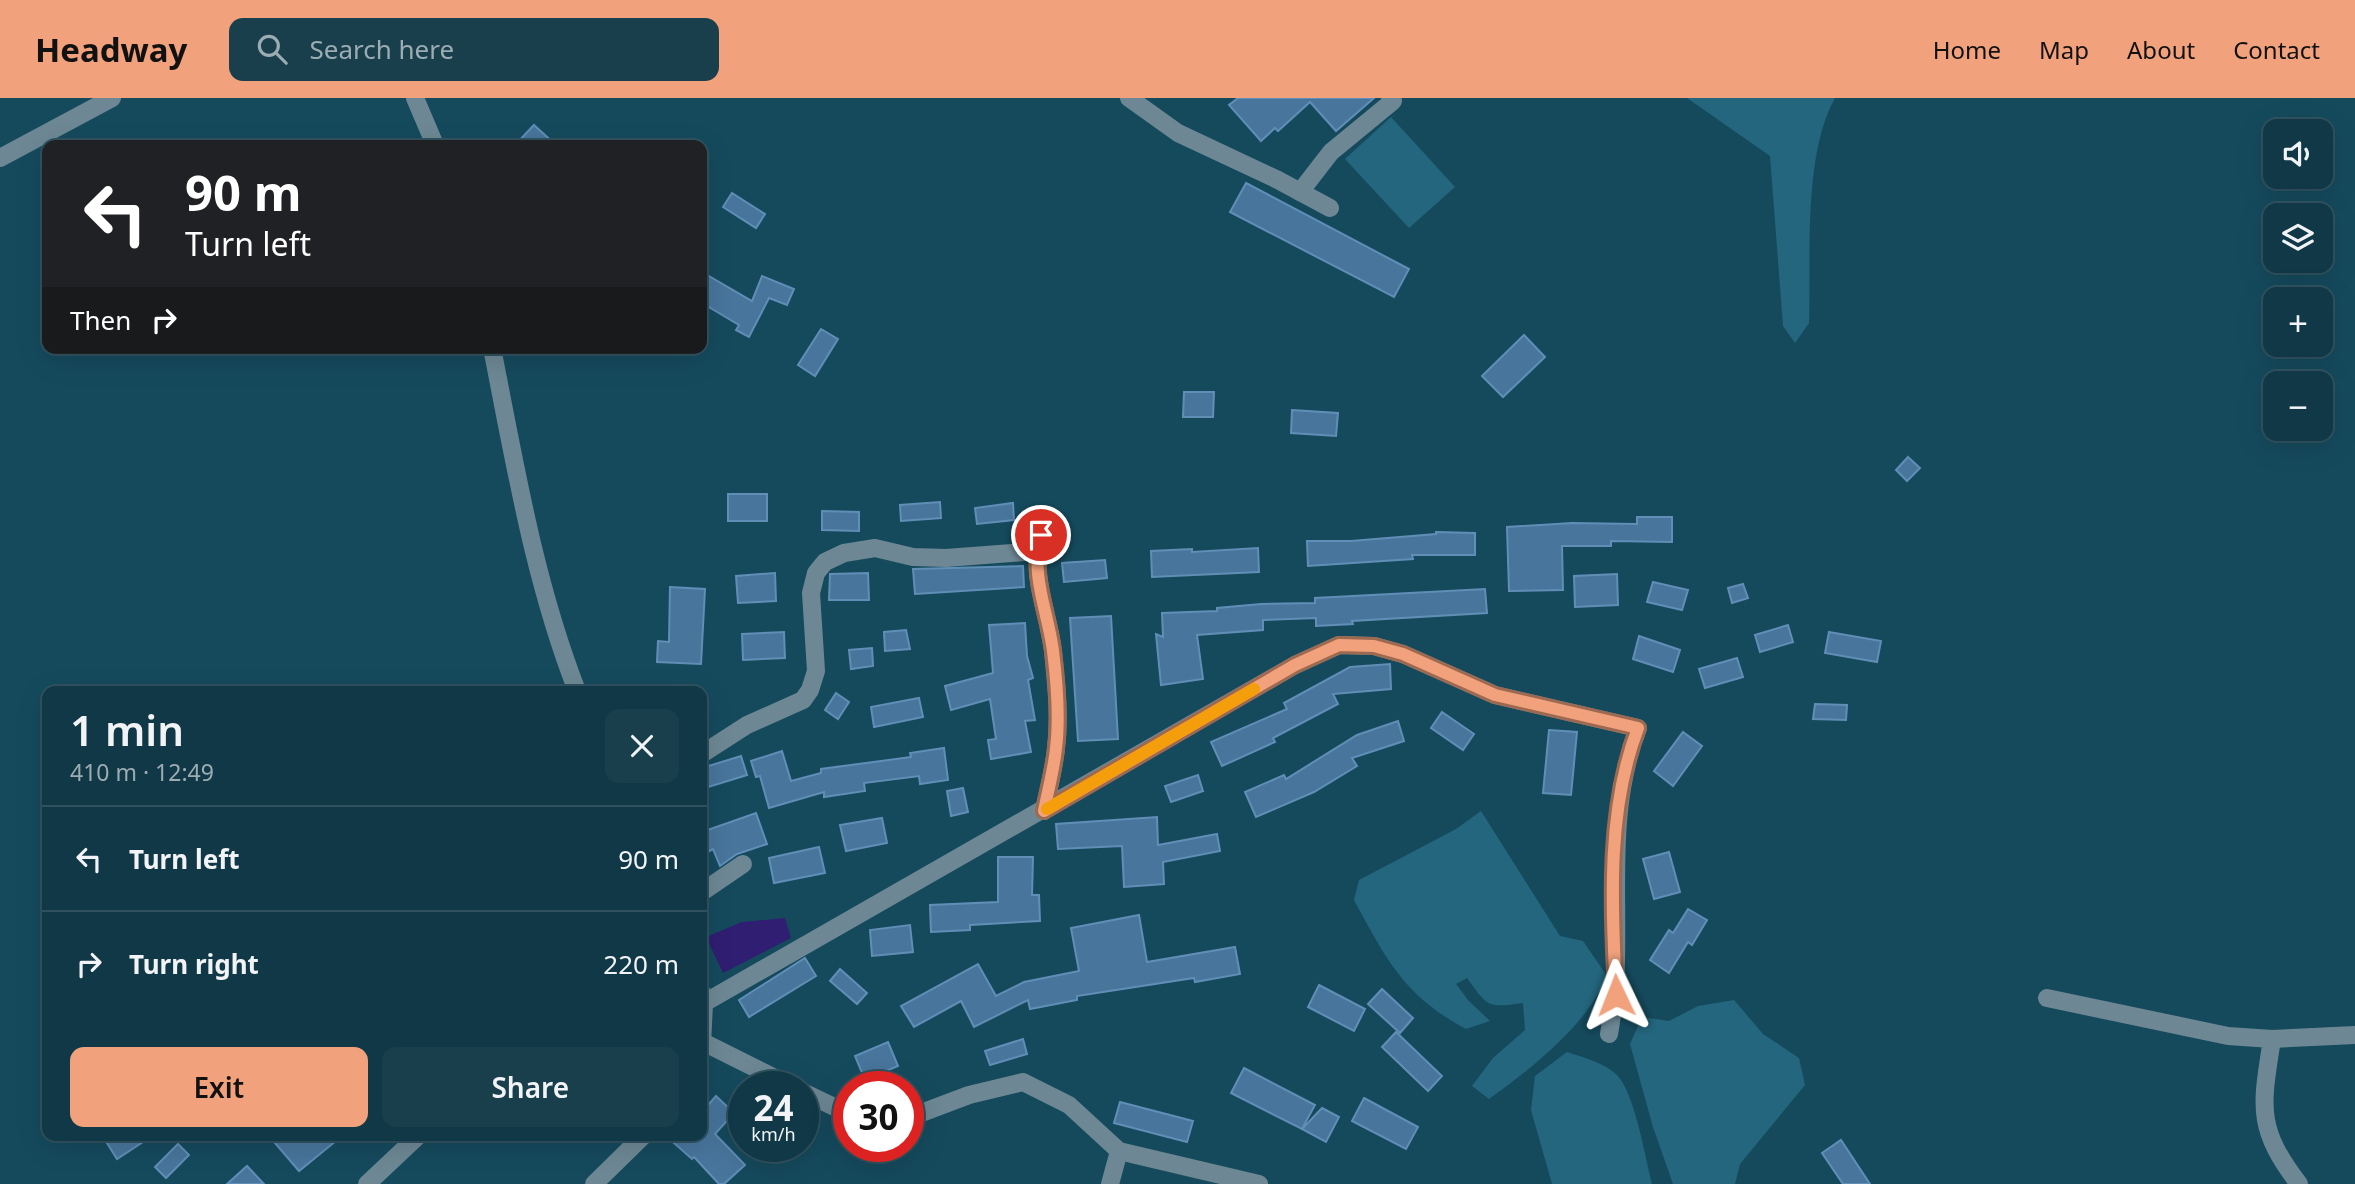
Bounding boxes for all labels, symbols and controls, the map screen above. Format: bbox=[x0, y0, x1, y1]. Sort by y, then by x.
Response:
search box bbox=[229, 18, 719, 81]
text: Headway bbox=[35, 27, 187, 72]
icon: search bbox=[253, 30, 291, 68]
text: Search here bbox=[309, 31, 454, 67]
text: Home bbox=[1933, 33, 2001, 66]
text: Map bbox=[2039, 33, 2089, 66]
text: About bbox=[2127, 33, 2195, 66]
text: Contact bbox=[2233, 33, 2320, 66]
map controls bbox=[2263, 119, 2333, 441]
button: sound bbox=[2263, 119, 2333, 189]
text: 90 m bbox=[185, 159, 302, 225]
icon: left bbox=[70, 168, 161, 259]
button: layers bbox=[2263, 203, 2333, 273]
text: Turn left bbox=[185, 222, 311, 265]
button: + bbox=[2263, 287, 2333, 357]
icon: right bbox=[145, 301, 183, 339]
text: Then bbox=[70, 302, 131, 338]
button: − bbox=[2263, 371, 2333, 441]
pin bbox=[1011, 505, 1071, 565]
icon: arrive bbox=[1022, 516, 1060, 554]
text: 1 min bbox=[70, 701, 184, 758]
button: close bbox=[605, 709, 679, 783]
text: 410 m · 12:49 bbox=[70, 756, 214, 788]
icon: left bbox=[70, 840, 108, 878]
text: Turn left bbox=[129, 841, 240, 877]
text: 90 m bbox=[618, 841, 679, 877]
icon: right bbox=[70, 945, 108, 983]
text: Turn right bbox=[129, 946, 259, 982]
text: 220 m bbox=[603, 946, 679, 982]
position arrow bbox=[1579, 958, 1653, 1032]
button: Exit bbox=[70, 1047, 368, 1127]
button: Share bbox=[382, 1047, 679, 1127]
speed limit sign: 30 bbox=[833, 1071, 924, 1162]
text: 24 bbox=[753, 1084, 794, 1131]
text: km/h bbox=[751, 1122, 796, 1146]

